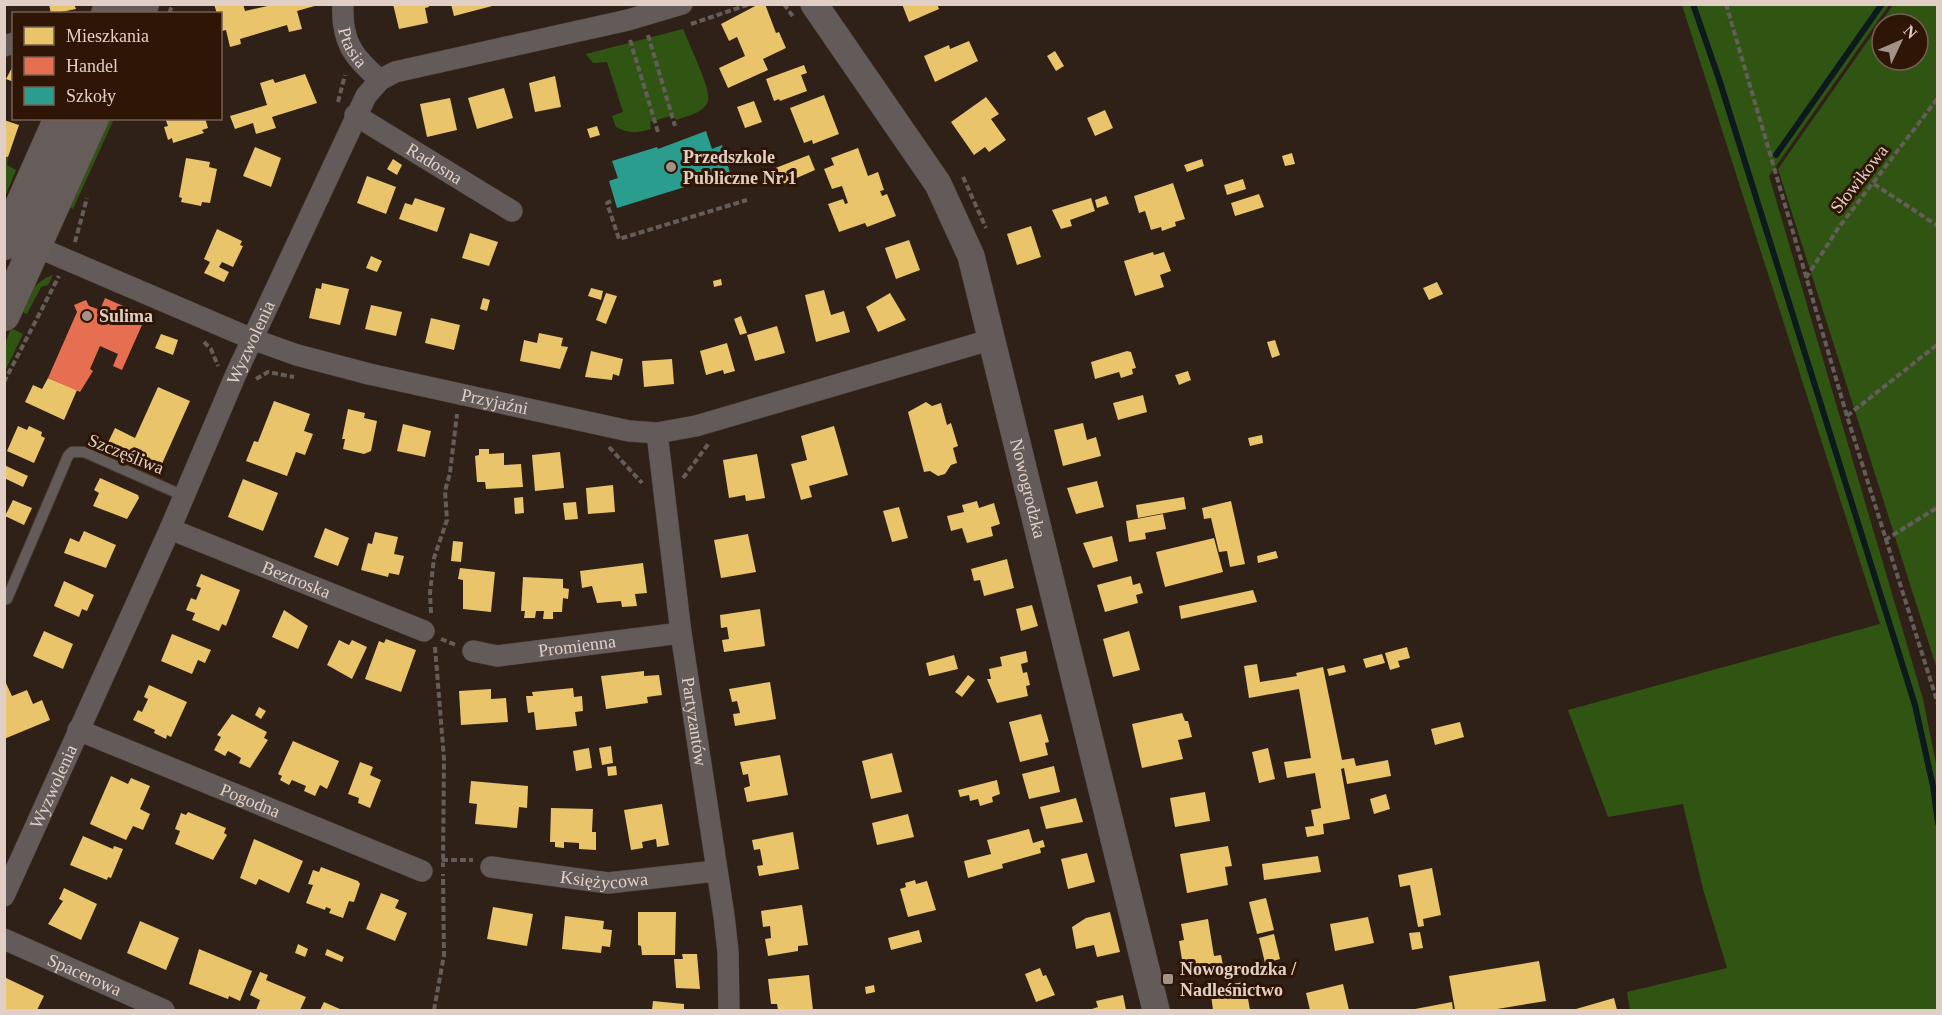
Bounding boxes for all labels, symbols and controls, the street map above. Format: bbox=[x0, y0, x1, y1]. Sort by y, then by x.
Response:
legend bbox=[12, 12, 222, 120]
north arrow bbox=[1870, 12, 1930, 72]
text: N bbox=[1900, 22, 1921, 42]
street label: Ptasia bbox=[334, 25, 371, 72]
text: Mieszkania bbox=[66, 26, 149, 46]
text: Handel bbox=[66, 56, 118, 76]
text: Szkoły bbox=[66, 86, 116, 106]
street label: Radosna bbox=[403, 139, 466, 188]
street label: Słowikowa bbox=[1826, 141, 1892, 217]
place label: Przedszkole Publiczne Nr 1 bbox=[683, 147, 797, 188]
marker: Przedszkole Publiczne Nr 1 bbox=[664, 160, 678, 174]
street label: Wyzwolenia bbox=[223, 298, 279, 387]
place label: Sulima bbox=[99, 306, 153, 326]
marker: Sulima bbox=[80, 309, 94, 323]
street label: Przyjaźni bbox=[459, 385, 530, 419]
street label: Szczęśliwa bbox=[85, 430, 167, 478]
street label: Nowogrodzka bbox=[1006, 436, 1050, 540]
street label: Beztroska bbox=[259, 557, 333, 602]
street label: Promienna bbox=[537, 631, 617, 661]
street label: Partyzantów bbox=[678, 676, 711, 768]
street label: Wyzwolenia bbox=[26, 742, 81, 832]
street label: Pogodna bbox=[217, 779, 283, 822]
street label: Księżycowa bbox=[559, 867, 649, 893]
street label: Spacerowa bbox=[44, 950, 125, 1000]
place label: Nowogrodzka / Nadleśnictwo bbox=[1180, 959, 1297, 1000]
marker: Nowogrodzka / Nadleśnictwo bbox=[1161, 972, 1175, 986]

